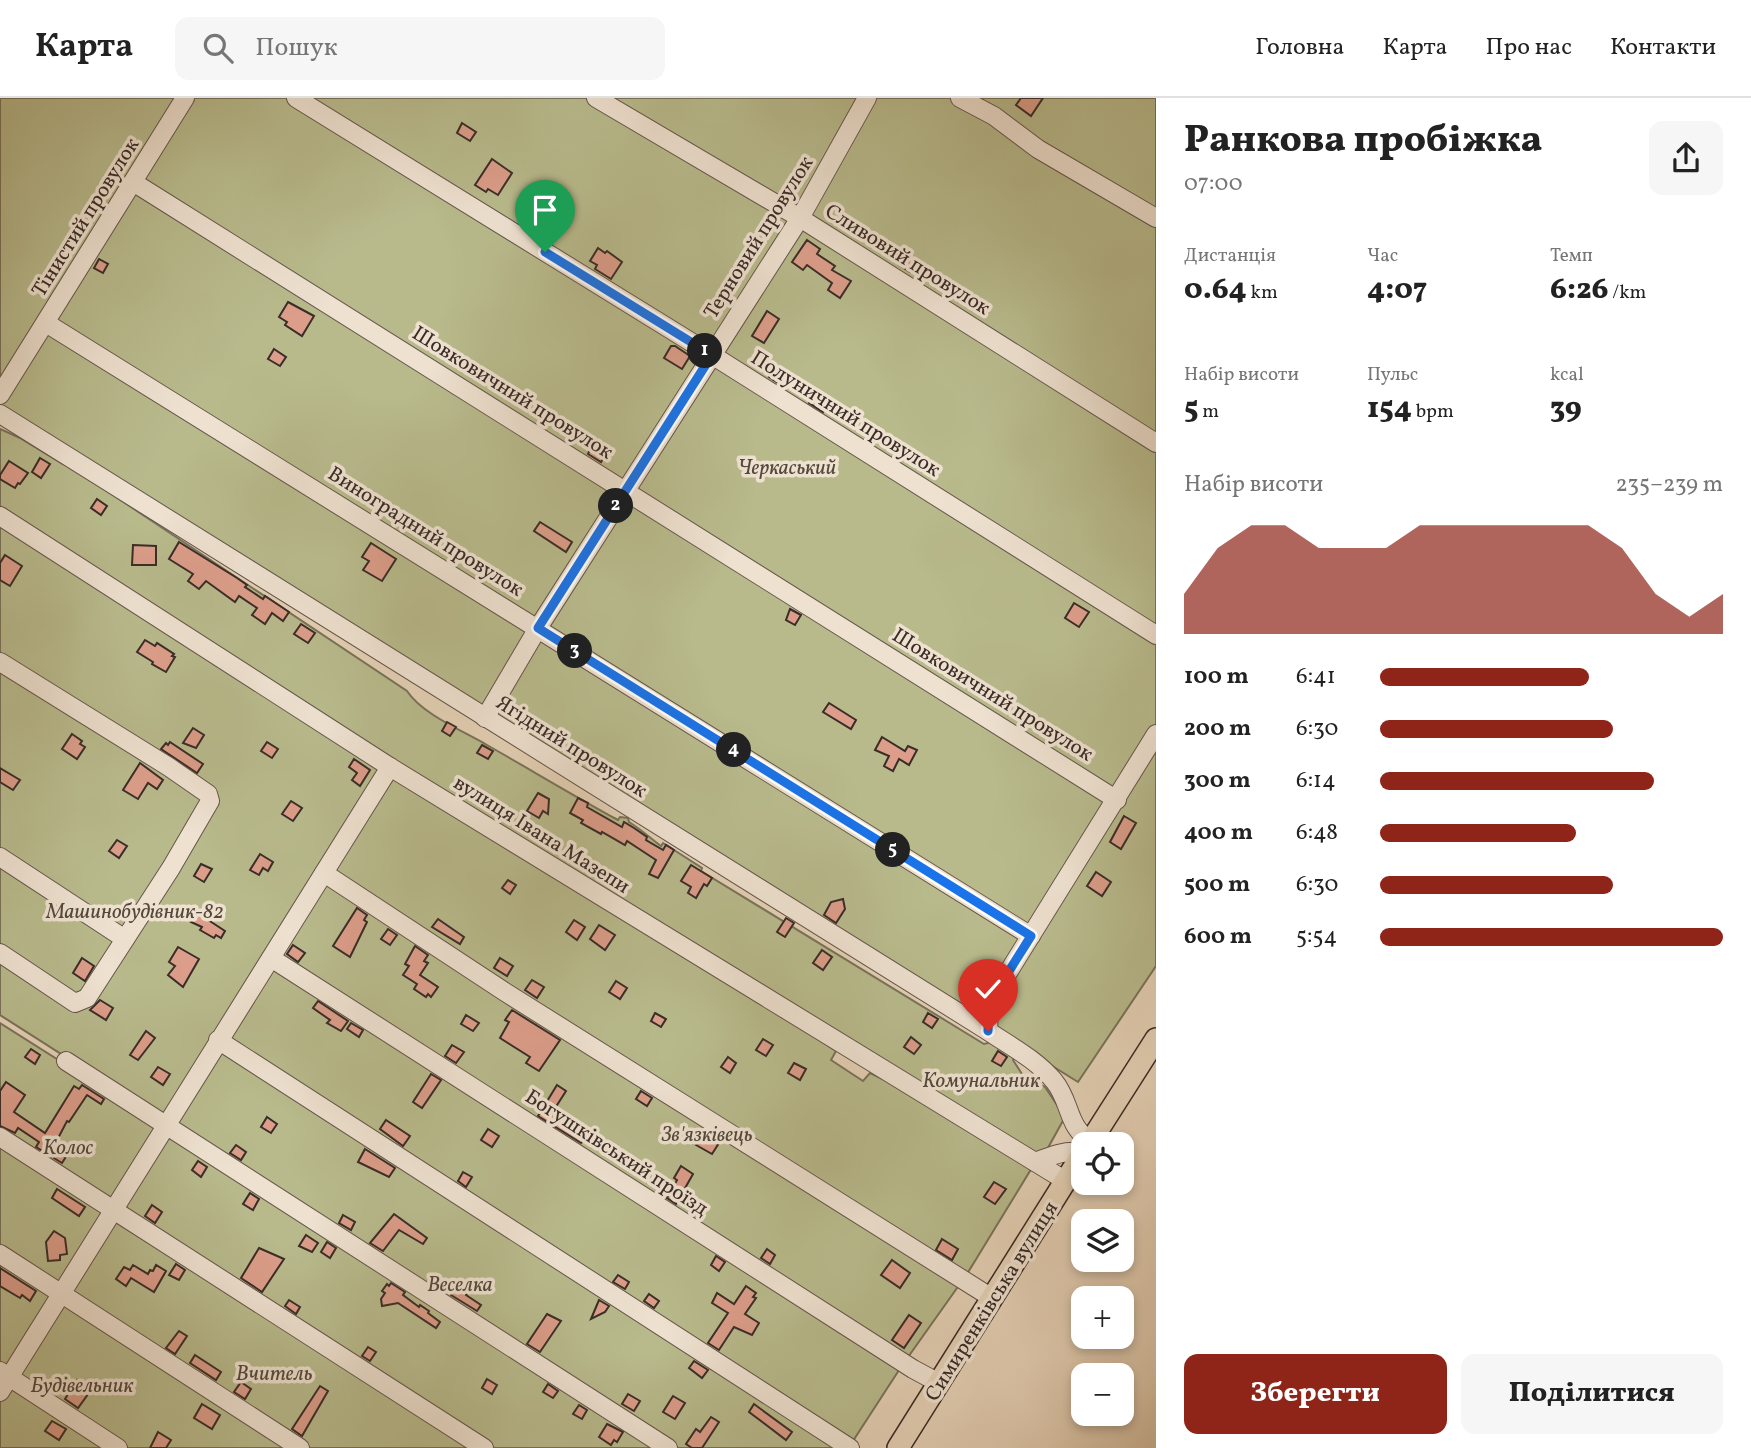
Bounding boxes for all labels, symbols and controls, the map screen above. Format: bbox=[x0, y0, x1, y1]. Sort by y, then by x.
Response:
search box bbox=[175, 17, 665, 80]
text: Карта bbox=[35, 25, 133, 71]
icon: search bbox=[199, 29, 237, 67]
text: Пошук bbox=[255, 30, 338, 66]
text: Головна bbox=[1255, 31, 1344, 65]
text: Карта bbox=[1382, 31, 1448, 65]
text: Про нас bbox=[1486, 31, 1572, 65]
text: Контакти bbox=[1610, 31, 1716, 65]
text: Ранкова пробіжка bbox=[1184, 115, 1542, 168]
button: share bbox=[1649, 121, 1723, 195]
street label: Тінистий провулок bbox=[26, 133, 147, 303]
street label: Терновий провулок bbox=[697, 151, 821, 325]
text: 07:00 bbox=[1184, 168, 1243, 200]
pin bbox=[515, 180, 575, 252]
icon: arrive bbox=[526, 191, 564, 229]
street label: Сливовий провулок bbox=[819, 198, 995, 323]
text: Дистанція bbox=[1184, 243, 1276, 269]
text: Час bbox=[1367, 243, 1398, 269]
text: Темп bbox=[1550, 243, 1593, 269]
text: 0.64 bbox=[1184, 269, 1247, 311]
text: 4:07 bbox=[1367, 269, 1427, 311]
text: 6:26 bbox=[1550, 269, 1609, 311]
text: km bbox=[1247, 280, 1278, 306]
text: /km bbox=[1609, 280, 1646, 306]
street label: Шовковичний провулок bbox=[406, 319, 618, 467]
pin: 1 bbox=[688, 334, 722, 368]
text: 1 bbox=[701, 337, 708, 363]
street label: Полуничний провулок bbox=[745, 344, 946, 484]
text: Набір висоти bbox=[1184, 362, 1299, 388]
text: Пульс bbox=[1367, 362, 1418, 388]
text: kcal bbox=[1550, 362, 1584, 388]
text: 5 bbox=[1184, 388, 1198, 430]
text: 154 bbox=[1367, 388, 1412, 430]
text: 39 bbox=[1550, 388, 1582, 430]
text: m bbox=[1198, 399, 1219, 425]
text: bpm bbox=[1412, 399, 1454, 425]
park label: Черкаський bbox=[738, 454, 837, 483]
street label: Виноградний провулок bbox=[322, 460, 529, 604]
text: Набір висоти bbox=[1184, 469, 1323, 501]
text: 235–239 m bbox=[1616, 469, 1723, 501]
pin: 2 bbox=[598, 488, 634, 524]
text: 2 bbox=[611, 492, 620, 518]
street label: Шовковичний провулок bbox=[886, 621, 1098, 769]
pin: 3 bbox=[558, 634, 592, 668]
text: 3 bbox=[570, 637, 579, 663]
text: 100 m bbox=[1184, 661, 1249, 693]
text: 6:41 bbox=[1296, 661, 1336, 693]
street label: Ягідний провулок bbox=[490, 689, 652, 805]
text: 200 m bbox=[1184, 713, 1251, 745]
text: 6:30 bbox=[1296, 713, 1338, 745]
pin: 4 bbox=[716, 732, 752, 768]
text: 4 bbox=[728, 736, 739, 762]
text: 300 m bbox=[1184, 765, 1251, 797]
text: 6:14 bbox=[1296, 765, 1336, 797]
street label: вулиця Івана Мазепи bbox=[447, 769, 635, 901]
text: 400 m bbox=[1184, 817, 1253, 849]
text: 6:48 bbox=[1296, 817, 1338, 849]
pin: 5 bbox=[876, 832, 910, 868]
text: 5 bbox=[888, 836, 897, 862]
text: 500 m bbox=[1184, 869, 1250, 901]
text: 6:30 bbox=[1296, 869, 1338, 901]
park label: Машинобудівник-82 bbox=[45, 898, 224, 927]
text: 600 m bbox=[1184, 921, 1252, 953]
text: 5:54 bbox=[1296, 921, 1337, 953]
pin bbox=[958, 959, 1018, 1031]
icon: check bbox=[969, 970, 1007, 1008]
park label: Комунальник bbox=[922, 1067, 1041, 1096]
street label: Богушківський проїзд bbox=[519, 1083, 714, 1224]
park label: Зв'язківець bbox=[661, 1121, 753, 1150]
map controls bbox=[1071, 1132, 1134, 1426]
button: locate bbox=[1071, 1132, 1134, 1195]
park label: Колос bbox=[43, 1134, 94, 1163]
street label: Симиренківська вулиця bbox=[919, 1196, 1066, 1407]
button: layers bbox=[1071, 1209, 1134, 1272]
park label: Веселка bbox=[427, 1271, 493, 1300]
button: + bbox=[1071, 1286, 1134, 1349]
button: Зберегти bbox=[1184, 1354, 1447, 1434]
button: Поділитися bbox=[1461, 1354, 1723, 1434]
park label: Вчитель bbox=[236, 1360, 313, 1389]
button: − bbox=[1071, 1363, 1134, 1426]
park label: Будівельник bbox=[31, 1372, 134, 1401]

